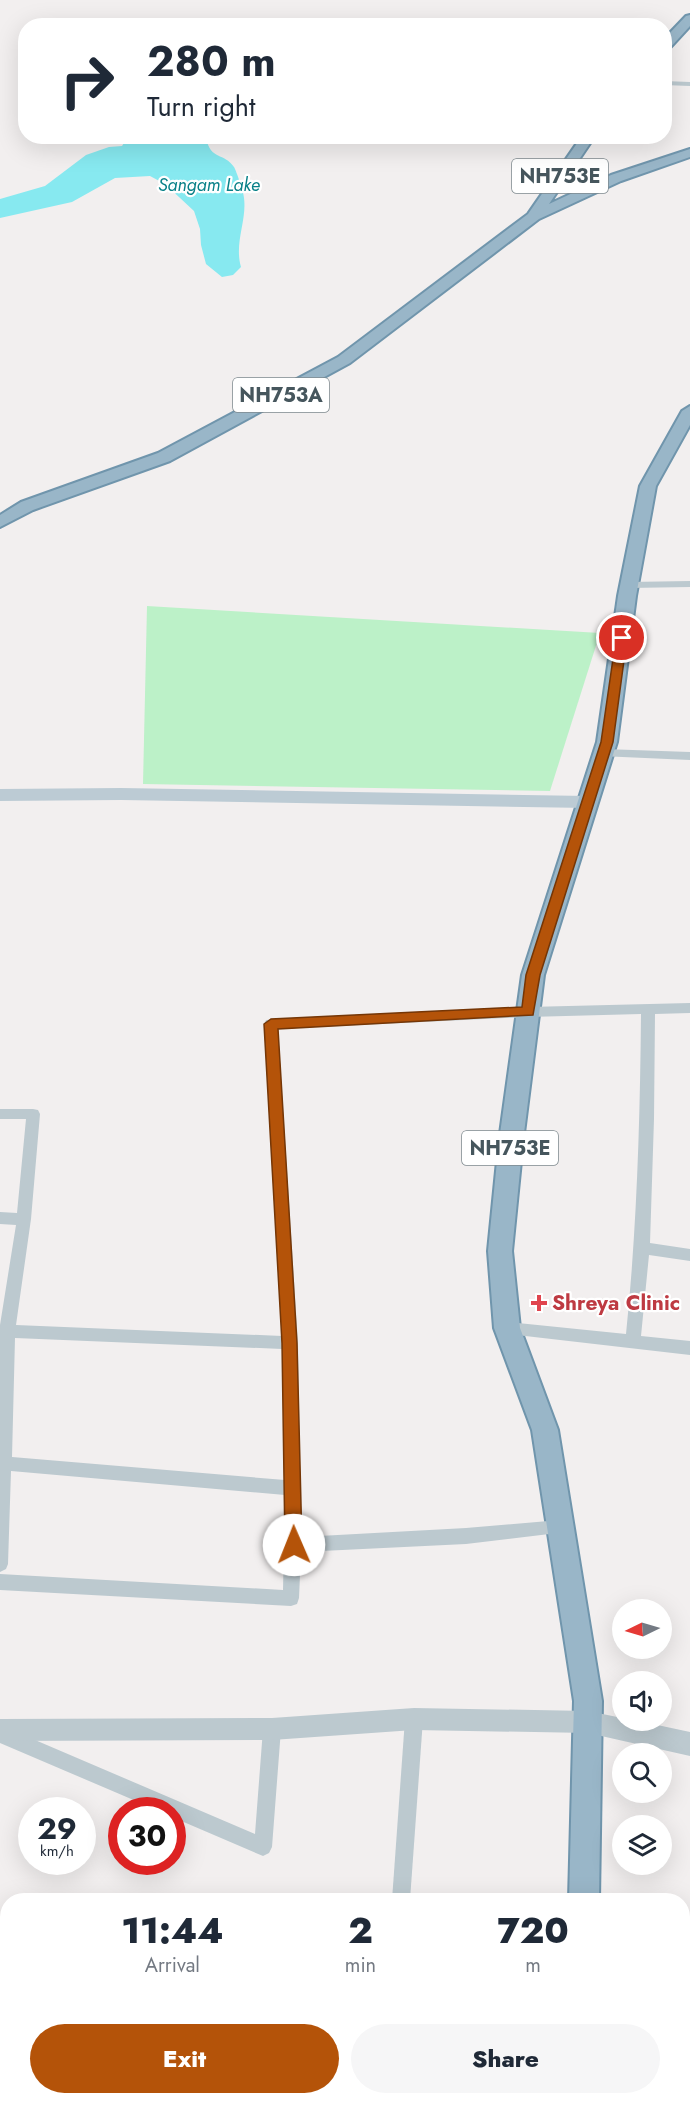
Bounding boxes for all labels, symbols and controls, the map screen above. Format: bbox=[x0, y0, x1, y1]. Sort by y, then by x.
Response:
text: 280 m bbox=[147, 31, 276, 92]
icon: right bbox=[48, 42, 126, 120]
text: Turn right bbox=[147, 87, 255, 126]
road number: NH753E bbox=[512, 159, 608, 193]
water label: Sangam Lake bbox=[158, 172, 260, 198]
road number: NH753A bbox=[233, 378, 329, 412]
pin bbox=[596, 612, 647, 663]
icon: arrive bbox=[605, 621, 638, 654]
road number: NH753E bbox=[462, 1131, 558, 1165]
place label: Shreya Clinic bbox=[552, 1288, 680, 1318]
marker: Shreya Clinic bbox=[530, 1294, 548, 1312]
position arrow bbox=[262, 1513, 326, 1577]
north arrow bbox=[612, 1599, 672, 1659]
map controls bbox=[612, 1599, 672, 1875]
button: sound bbox=[612, 1671, 672, 1731]
button: search bbox=[612, 1743, 672, 1803]
speed limit sign: 30 bbox=[108, 1797, 186, 1875]
text: 29 bbox=[37, 1807, 77, 1850]
button: layers bbox=[612, 1815, 672, 1875]
text: km/h bbox=[40, 1840, 74, 1862]
text: 11:44 bbox=[121, 1904, 224, 1956]
text: 2 bbox=[348, 1904, 373, 1956]
text: 720 bbox=[497, 1904, 569, 1956]
text: Arrival bbox=[145, 1951, 200, 1980]
text: min bbox=[345, 1951, 376, 1980]
text: m bbox=[525, 1951, 541, 1980]
button: Exit bbox=[30, 2024, 339, 2093]
button: Share bbox=[351, 2024, 660, 2093]

